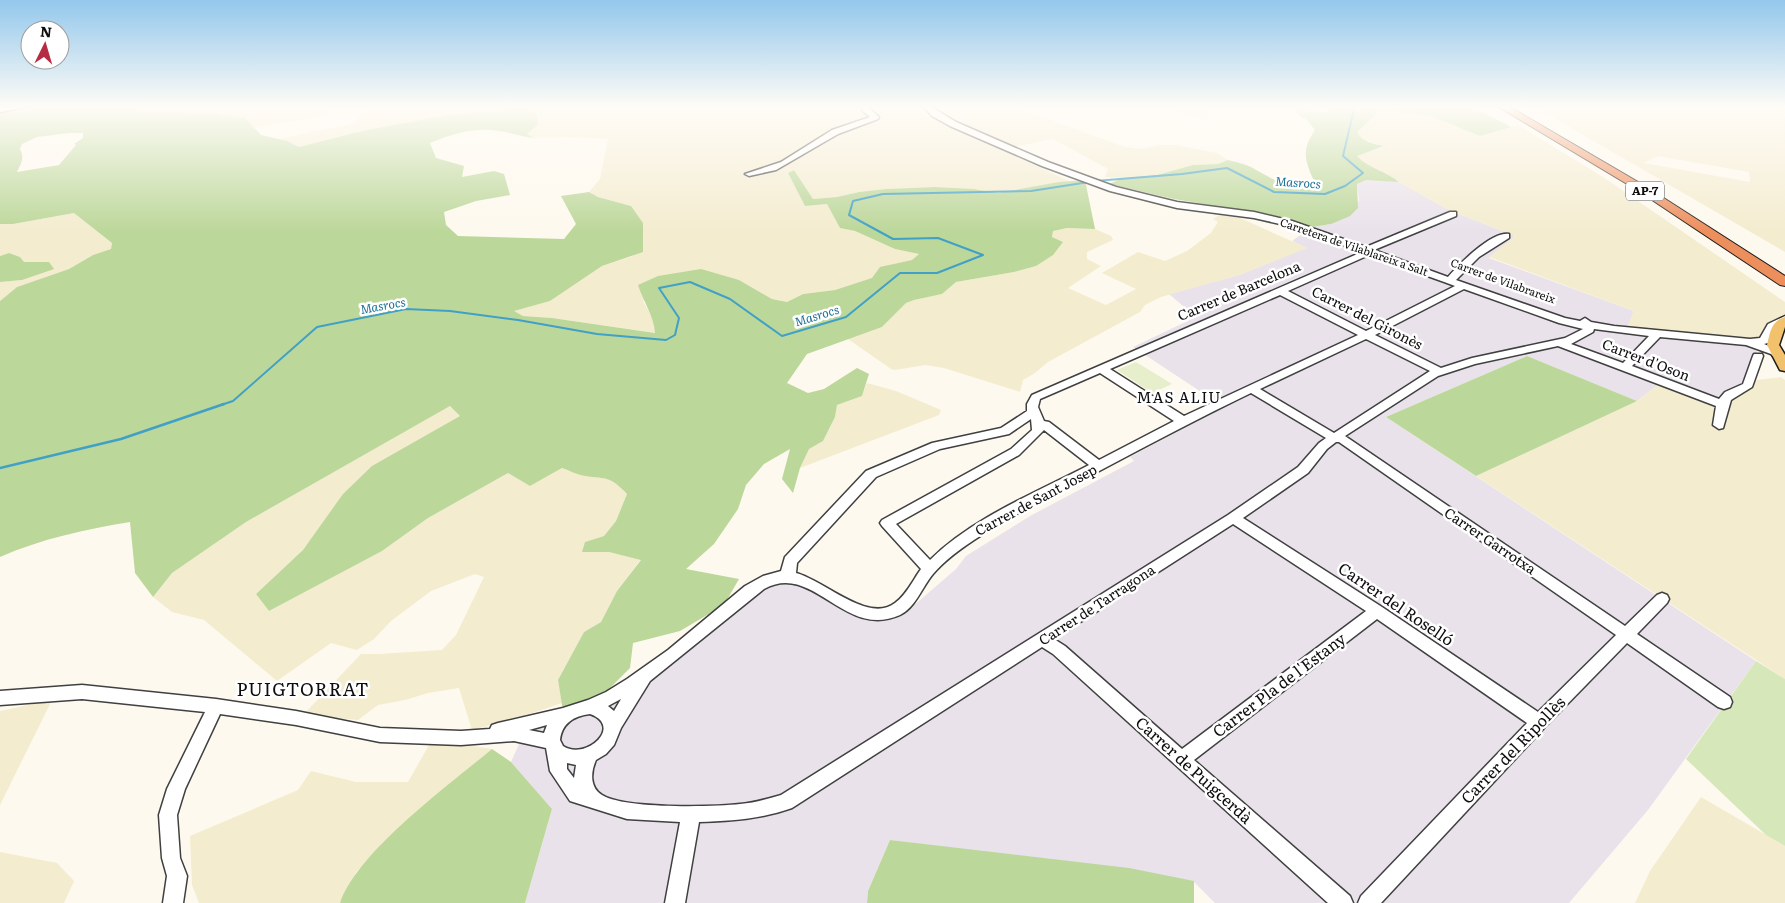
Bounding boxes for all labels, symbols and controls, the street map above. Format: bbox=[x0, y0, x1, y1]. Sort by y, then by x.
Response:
north arrow bbox=[20, 20, 70, 70]
text: N bbox=[39, 21, 53, 42]
water label: Masrocs bbox=[1275, 171, 1322, 193]
road number: AP-7 bbox=[1626, 182, 1664, 200]
street label: Carretera de Vilablareix a Salt bbox=[1278, 213, 1431, 279]
street label: Carrer de Vilabrareix bbox=[1449, 254, 1559, 307]
street label: Carrer de Barcelona bbox=[1174, 255, 1304, 325]
street label: Carrer del Gironès bbox=[1309, 281, 1426, 354]
water label: Masrocs bbox=[359, 292, 407, 318]
water label: Masrocs bbox=[792, 300, 841, 330]
street label: Carrer d'Oson bbox=[1600, 333, 1693, 385]
district label: MAS ALIU bbox=[1137, 385, 1221, 408]
street label: Carrer de Sant Josep bbox=[971, 458, 1100, 540]
street label: Carrer Garrotxa bbox=[1441, 502, 1541, 579]
street label: Carrer del Roselló bbox=[1334, 555, 1459, 651]
street label: Carrer de Tarragona bbox=[1034, 559, 1159, 649]
street label: Carrer Pla de l'Estany bbox=[1207, 626, 1351, 742]
district label: PUIGTORRAT bbox=[236, 675, 370, 702]
street label: Carrer del Ripollès bbox=[1455, 690, 1570, 809]
street label: Carrer de Puigcerdà bbox=[1131, 710, 1259, 829]

